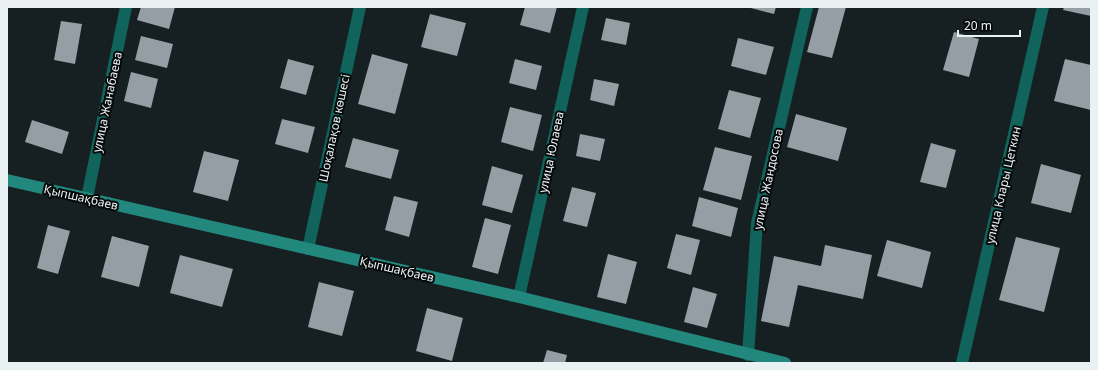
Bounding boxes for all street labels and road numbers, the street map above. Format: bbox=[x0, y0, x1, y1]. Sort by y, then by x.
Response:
street label: улица Жанабаева bbox=[88, 50, 126, 154]
street label: Шоқалақов көшесі bbox=[314, 72, 354, 184]
street label: улица Юлаева bbox=[534, 110, 568, 194]
street label: улица Клары Цеткин bbox=[981, 125, 1025, 245]
street label: улица Жандосова bbox=[749, 127, 787, 231]
street label: Қыпшақбаев bbox=[42, 180, 120, 214]
street label: Қыпшақбаев bbox=[358, 252, 436, 286]

